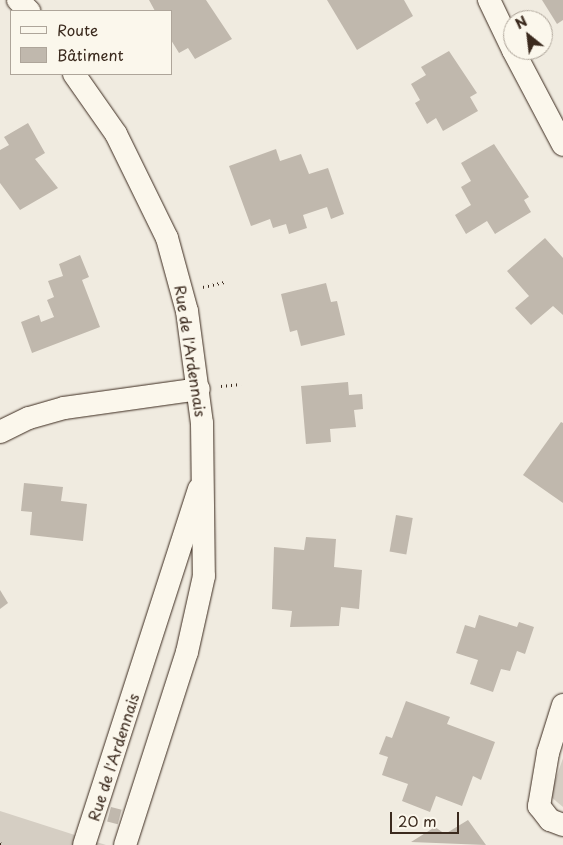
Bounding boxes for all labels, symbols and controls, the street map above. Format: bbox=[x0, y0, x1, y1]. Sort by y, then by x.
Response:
legend bbox=[10, 10, 172, 75]
north arrow bbox=[503, 10, 553, 60]
text: N bbox=[511, 10, 531, 34]
text: Route bbox=[57, 18, 98, 41]
text: Bâtiment bbox=[57, 43, 124, 66]
street label: Rue de l'Ardennais bbox=[172, 283, 210, 419]
street label: Rue de l'Ardennais bbox=[84, 690, 142, 824]
scale bar bbox=[393, 802, 462, 834]
text: 20 m bbox=[398, 809, 437, 832]

